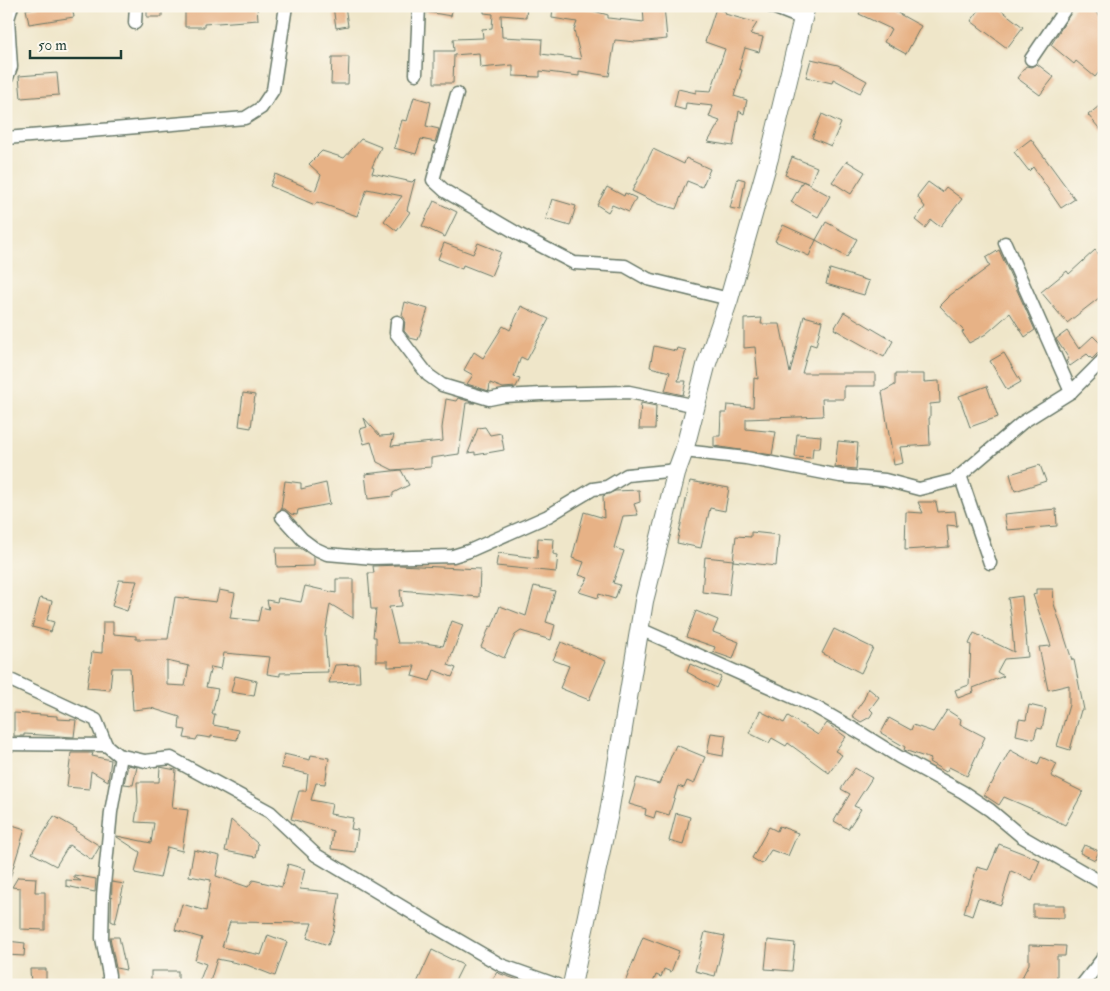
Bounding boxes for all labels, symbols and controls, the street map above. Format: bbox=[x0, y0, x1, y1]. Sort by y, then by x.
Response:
scale bar bbox=[30, 28, 121, 60]
text: 50 m bbox=[38, 36, 67, 55]

